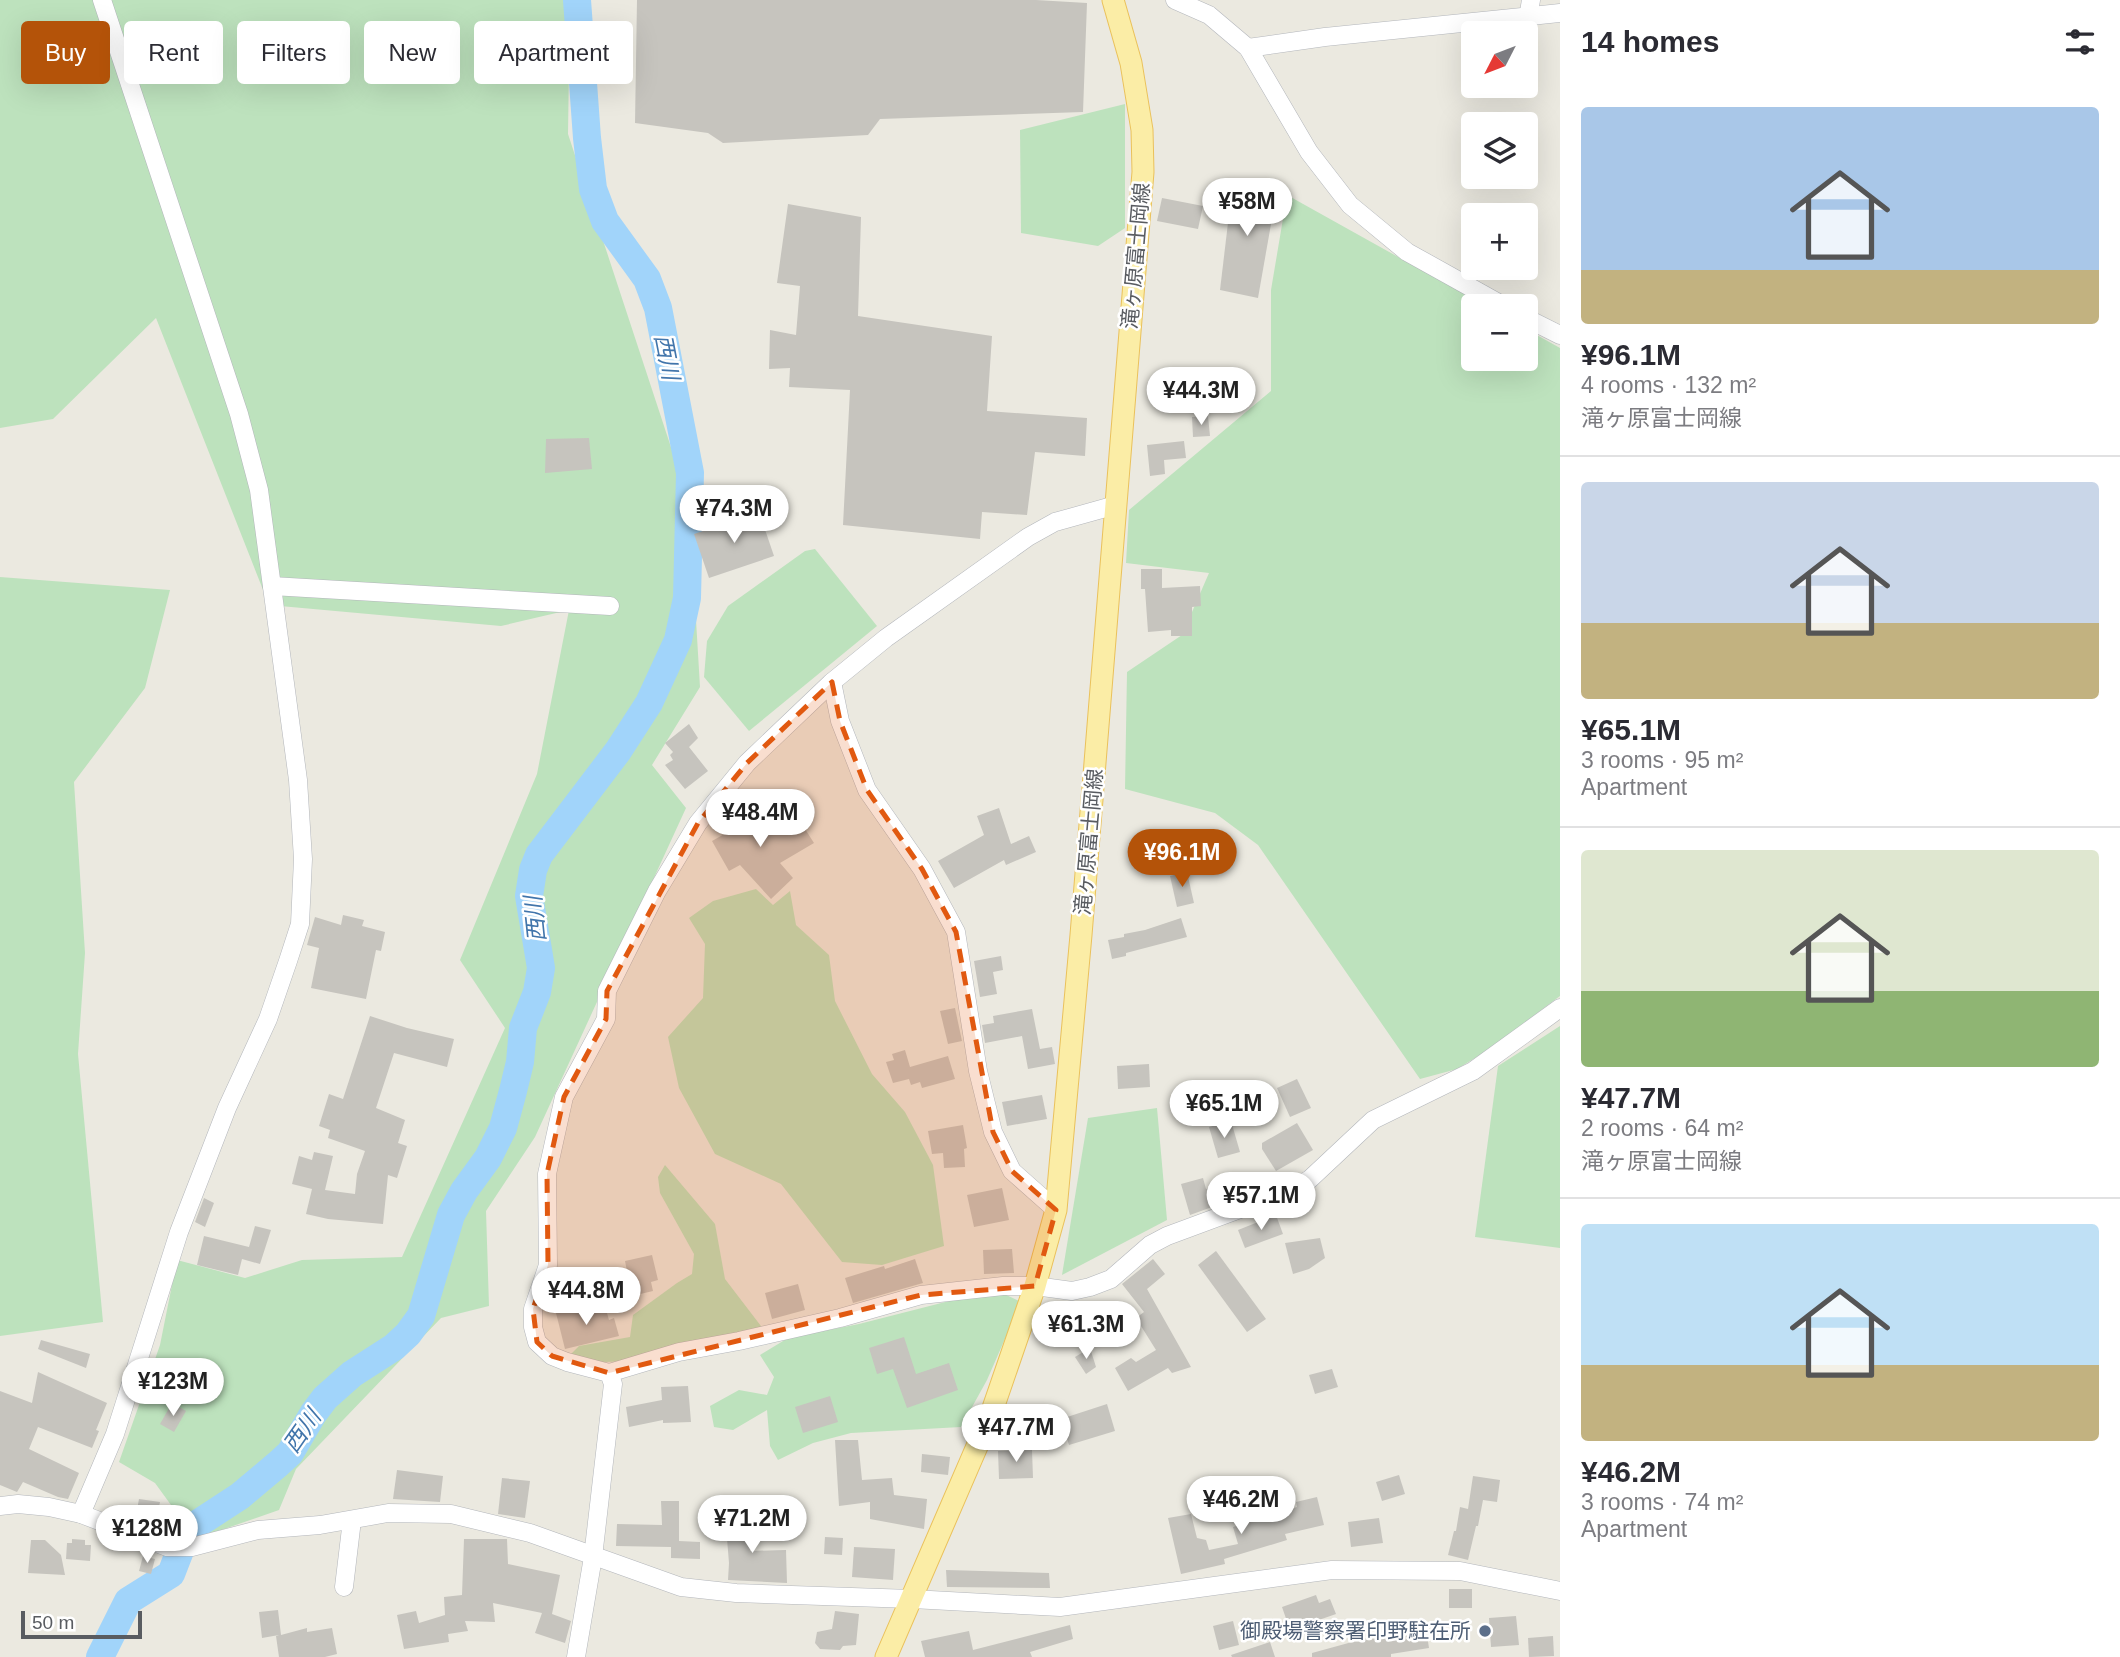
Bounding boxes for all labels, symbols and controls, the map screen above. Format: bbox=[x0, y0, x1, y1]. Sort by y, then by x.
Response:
chip: Buy bbox=[21, 21, 110, 84]
chip: Rent bbox=[124, 21, 223, 84]
chip: Filters bbox=[237, 21, 350, 84]
chip: New bbox=[364, 21, 460, 84]
chip: Apartment bbox=[474, 21, 633, 84]
north arrow bbox=[1461, 21, 1538, 98]
map controls bbox=[1461, 21, 1538, 371]
icon: filters bbox=[2061, 23, 2099, 61]
text: 14 homes bbox=[1581, 25, 1719, 58]
button: layers bbox=[1461, 112, 1538, 189]
icon: home bbox=[1777, 152, 1903, 278]
pin: ¥58M bbox=[1206, 178, 1288, 238]
street label: 滝ヶ原富士岡線 bbox=[1118, 182, 1153, 330]
text: ¥58M bbox=[1218, 188, 1276, 214]
button: + bbox=[1461, 203, 1538, 280]
button: − bbox=[1461, 294, 1538, 371]
water label: 西川 bbox=[650, 332, 685, 385]
text: ¥96.1M bbox=[1581, 338, 1681, 371]
pin: ¥44.3M bbox=[1144, 368, 1258, 427]
text: 4 rooms · 132 m² bbox=[1581, 372, 1756, 398]
text: ¥44.3M bbox=[1163, 377, 1239, 403]
text: 滝ヶ原富士岡線 bbox=[1581, 405, 1742, 431]
pin: ¥74.3M bbox=[677, 486, 791, 545]
text: ¥74.3M bbox=[696, 495, 772, 521]
icon: home bbox=[1777, 528, 1903, 654]
text: ¥65.1M bbox=[1581, 713, 1681, 746]
text: 3 rooms · 95 m² bbox=[1581, 747, 1743, 773]
street label: 滝ヶ原富士岡線 bbox=[1071, 768, 1106, 916]
text: Apartment bbox=[1581, 774, 1687, 800]
pin: ¥48.4M bbox=[703, 790, 817, 849]
text: ¥48.4M bbox=[722, 799, 798, 825]
pin: ¥96.1M bbox=[1125, 830, 1239, 889]
text: ¥96.1M bbox=[1144, 839, 1220, 865]
water label: 西川 bbox=[519, 892, 550, 943]
icon: home bbox=[1777, 895, 1903, 1021]
pin: ¥65.1M bbox=[1167, 1080, 1281, 1140]
text: ¥47.7M bbox=[1581, 1081, 1681, 1114]
text: ¥65.1M bbox=[1186, 1090, 1262, 1116]
text: 2 rooms · 64 m² bbox=[1581, 1115, 1743, 1141]
text: 滝ヶ原富士岡線 bbox=[1581, 1148, 1742, 1174]
pin: ¥57.1M bbox=[1204, 1172, 1318, 1232]
text: ¥57.1M bbox=[1223, 1182, 1299, 1208]
pin: ¥44.8M bbox=[529, 1268, 643, 1327]
icon: home bbox=[1777, 1270, 1903, 1396]
text: ¥44.8M bbox=[548, 1277, 624, 1303]
pin: ¥61.3M bbox=[1029, 1302, 1143, 1361]
text: ¥61.3M bbox=[1048, 1311, 1124, 1337]
pin: ¥123M bbox=[124, 1358, 222, 1418]
text: ¥123M bbox=[138, 1368, 208, 1394]
water label: 西川 bbox=[278, 1402, 328, 1457]
pin: ¥47.7M bbox=[959, 1404, 1073, 1464]
text: ¥47.7M bbox=[978, 1414, 1054, 1440]
text: ¥46.2M bbox=[1581, 1455, 1681, 1488]
pin: ¥46.2M bbox=[1184, 1476, 1298, 1536]
text: ¥46.2M bbox=[1203, 1486, 1279, 1512]
text: 3 rooms · 74 m² bbox=[1581, 1489, 1743, 1515]
pin: ¥71.2M bbox=[695, 1496, 809, 1555]
text: ¥71.2M bbox=[714, 1505, 790, 1531]
pin: ¥128M bbox=[98, 1506, 196, 1565]
text: ¥128M bbox=[112, 1515, 182, 1541]
text: Apartment bbox=[1581, 1516, 1687, 1542]
scale bar bbox=[21, 1608, 142, 1640]
text: 50 m bbox=[32, 1612, 74, 1633]
place label: 御殿場警察署印野駐在所 bbox=[1240, 1619, 1471, 1642]
marker: 御殿場警察署印野駐在所 bbox=[1477, 1623, 1493, 1639]

